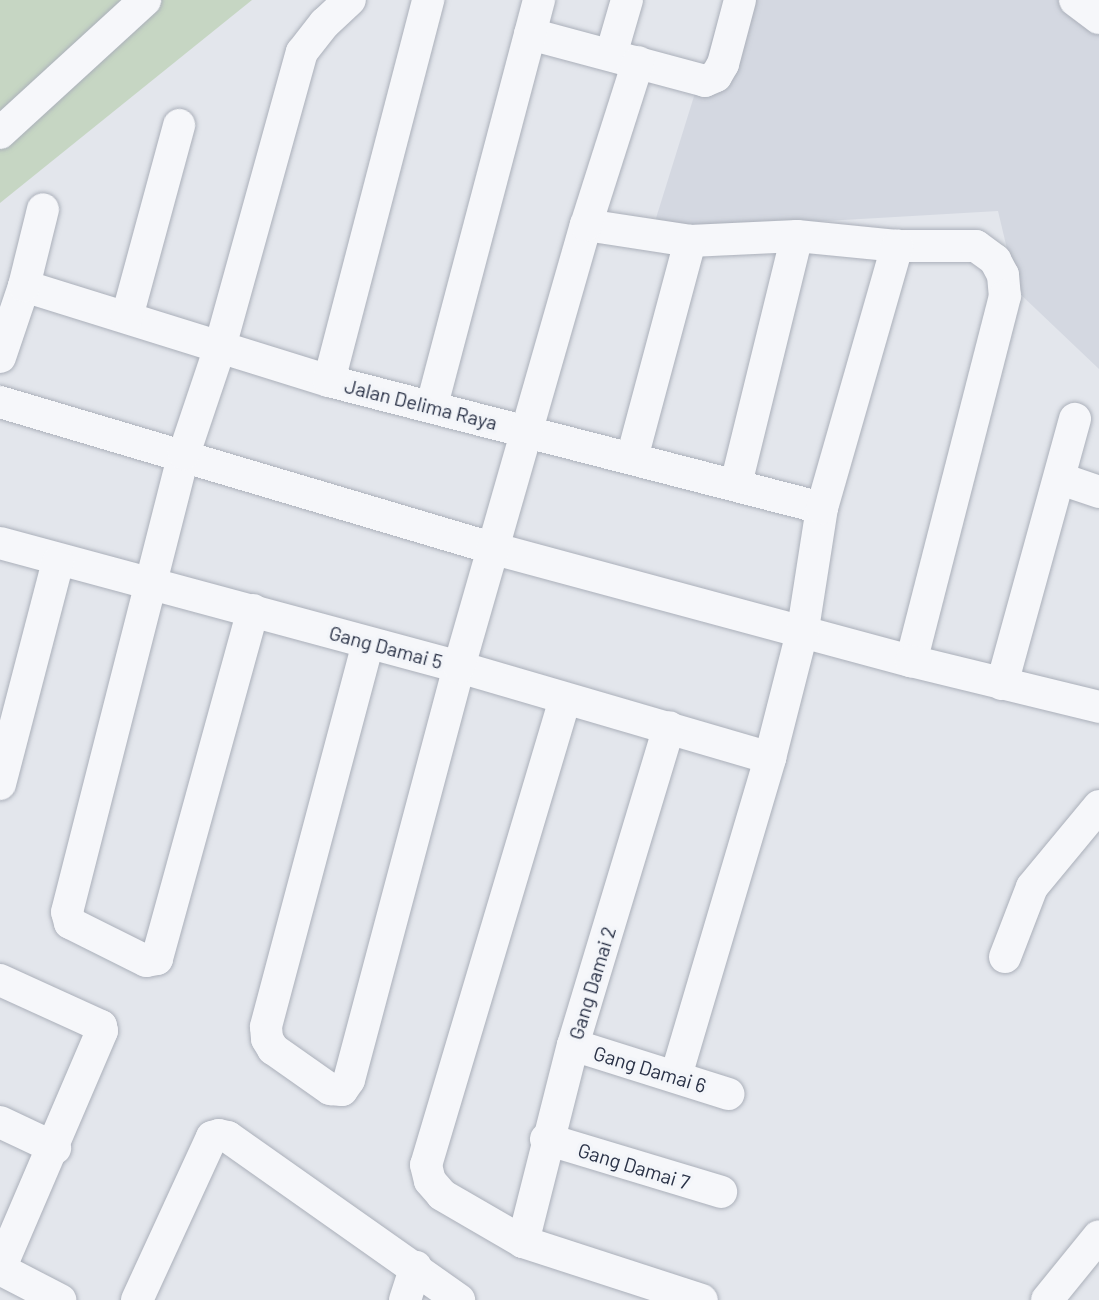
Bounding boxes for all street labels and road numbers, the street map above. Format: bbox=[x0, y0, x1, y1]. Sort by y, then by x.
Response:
street label: Jalan Delima Raya bbox=[342, 373, 500, 435]
street label: Gang Damai 5 bbox=[327, 620, 445, 674]
street label: Gang Damai 2 bbox=[563, 924, 621, 1042]
street label: Gang Damai 6 bbox=[591, 1041, 709, 1097]
street label: Gang Damai 7 bbox=[575, 1138, 693, 1194]

